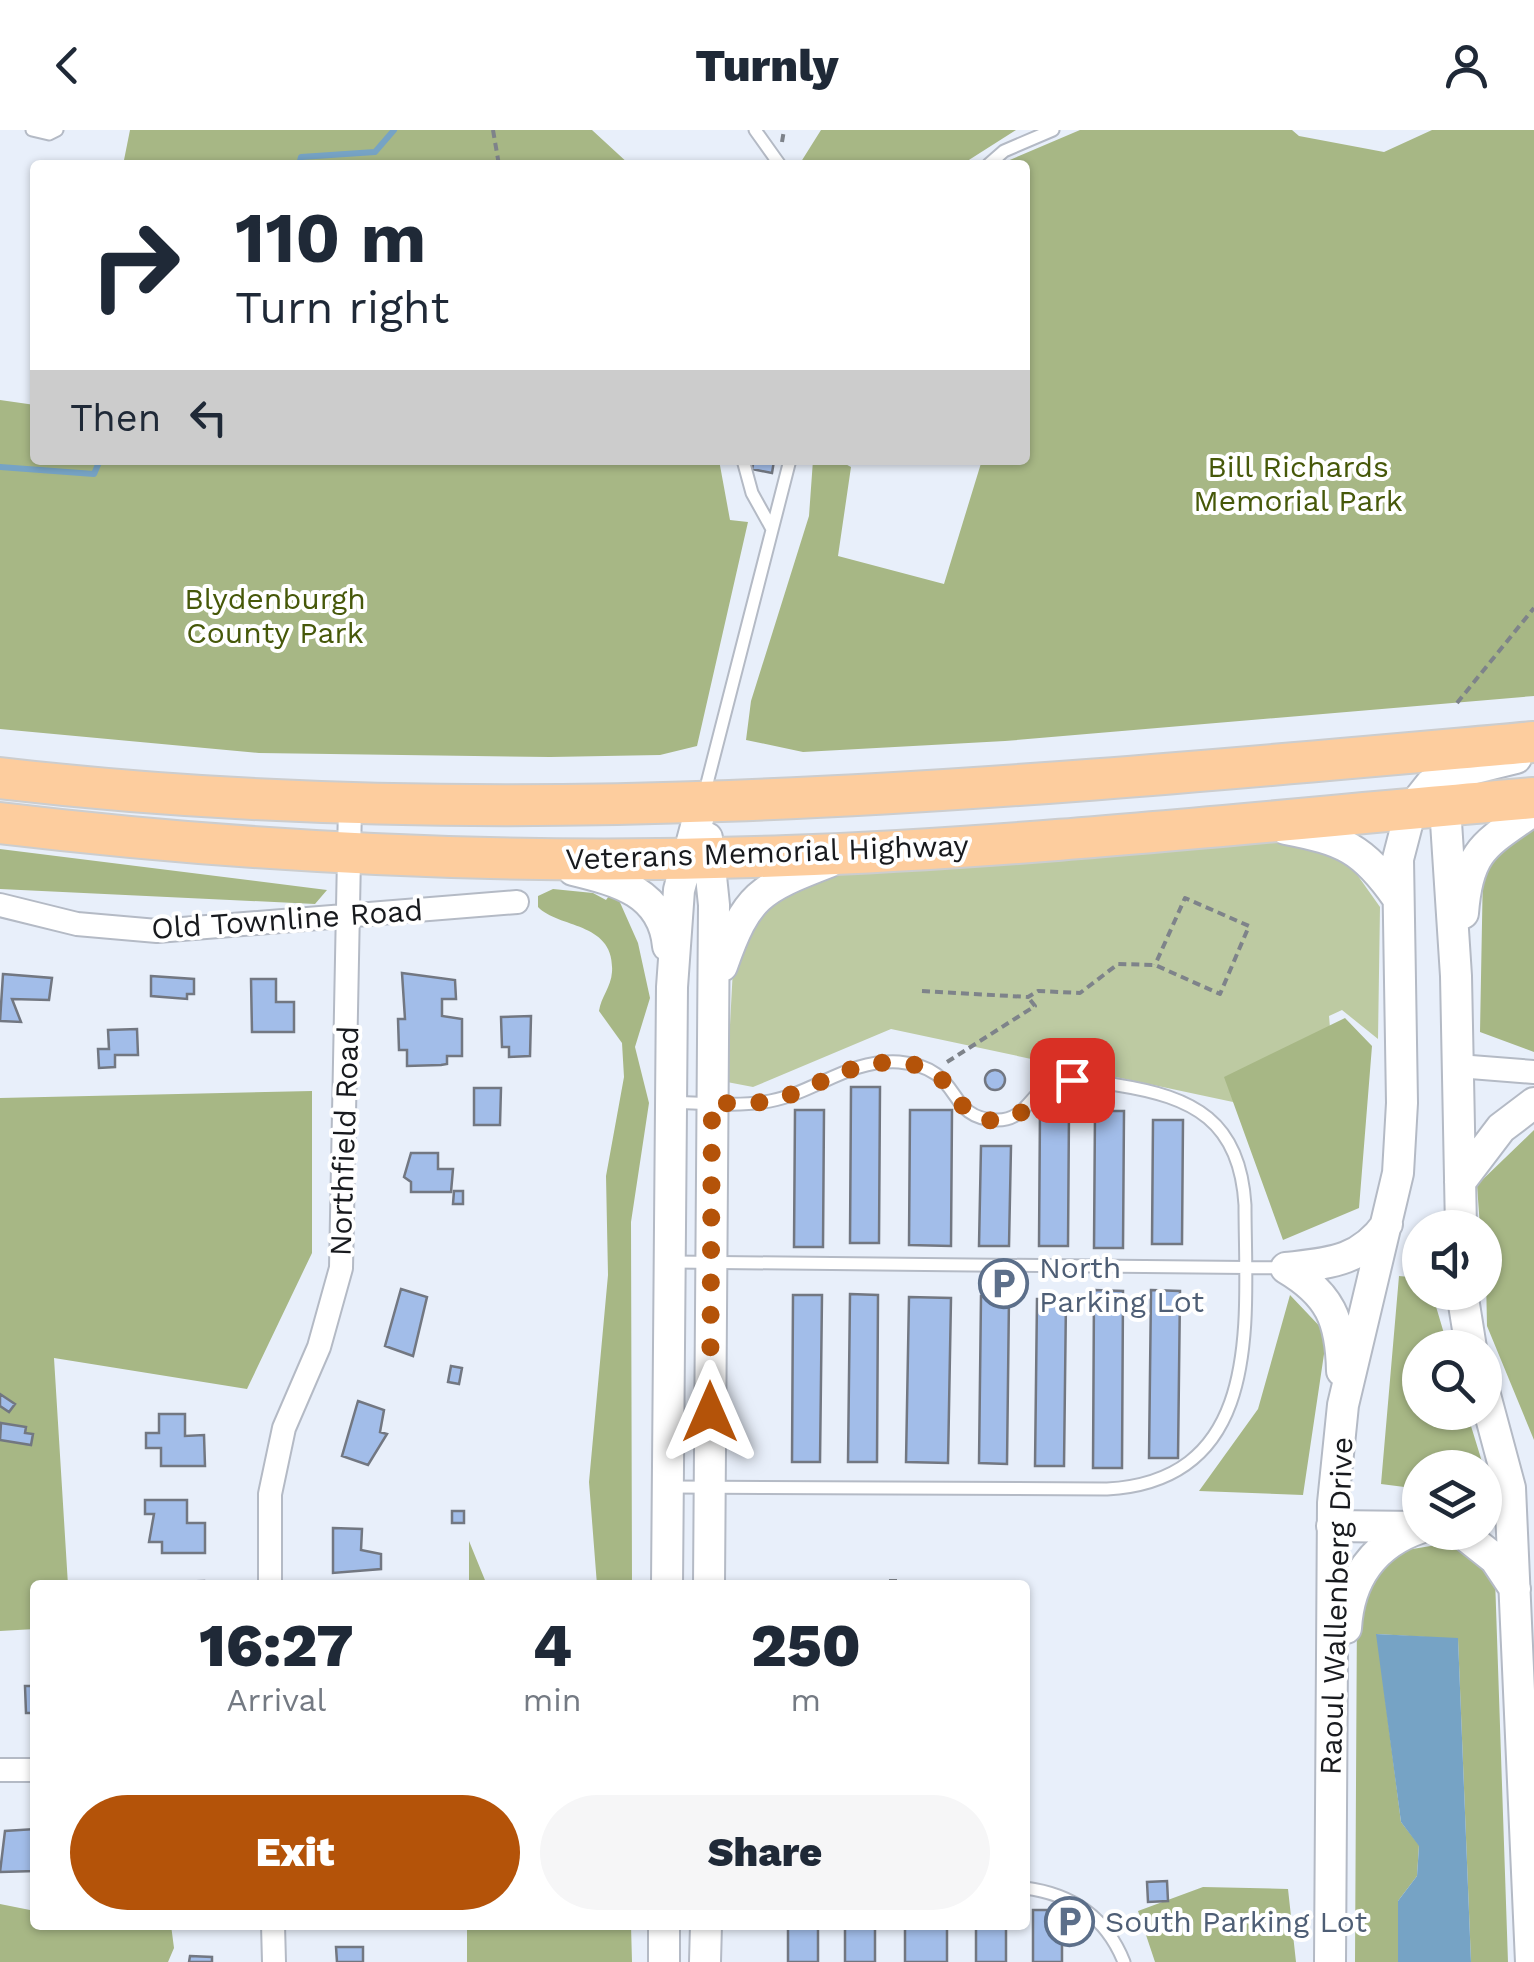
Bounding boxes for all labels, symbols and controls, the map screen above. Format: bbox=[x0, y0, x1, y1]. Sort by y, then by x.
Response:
icon: back bbox=[40, 38, 95, 93]
icon: person bbox=[1439, 38, 1494, 93]
text: Turnly bbox=[695, 39, 839, 92]
text: 110 m bbox=[235, 197, 426, 279]
icon: right bbox=[70, 200, 200, 330]
text: Turn right bbox=[235, 281, 449, 334]
icon: left bbox=[181, 390, 236, 445]
text: Then bbox=[70, 396, 161, 440]
park label: Bill Richards Memorial Park bbox=[1193, 449, 1403, 518]
park label: Blydenburgh County Park bbox=[184, 581, 366, 650]
street label: Veterans Memorial Highway bbox=[565, 827, 970, 877]
street label: Old Townline Road bbox=[150, 892, 424, 946]
street label: Northfield Road bbox=[322, 1025, 366, 1257]
pin bbox=[1030, 1038, 1115, 1123]
icon: arrive bbox=[1045, 1053, 1100, 1108]
map controls bbox=[1402, 1210, 1502, 1550]
button: sound bbox=[1402, 1210, 1502, 1310]
place label: North Parking Lot bbox=[1039, 1250, 1204, 1319]
parking icon: North Parking Lot bbox=[978, 1258, 1030, 1310]
button: search bbox=[1402, 1330, 1502, 1430]
position arrow bbox=[658, 1360, 762, 1464]
street label: Raoul Wallenberg Drive bbox=[1313, 1436, 1359, 1776]
button: layers bbox=[1402, 1450, 1502, 1550]
text: 16:27 bbox=[199, 1610, 354, 1681]
text: 4 bbox=[532, 1610, 572, 1681]
text: 250 bbox=[751, 1610, 861, 1681]
text: Arrival bbox=[226, 1681, 326, 1719]
text: min bbox=[523, 1681, 582, 1719]
text: m bbox=[791, 1681, 821, 1719]
button: Exit bbox=[70, 1795, 520, 1910]
button: Share bbox=[540, 1795, 990, 1910]
parking icon: South Parking Lot bbox=[1044, 1895, 1096, 1947]
place label: South Parking Lot bbox=[1105, 1904, 1368, 1939]

